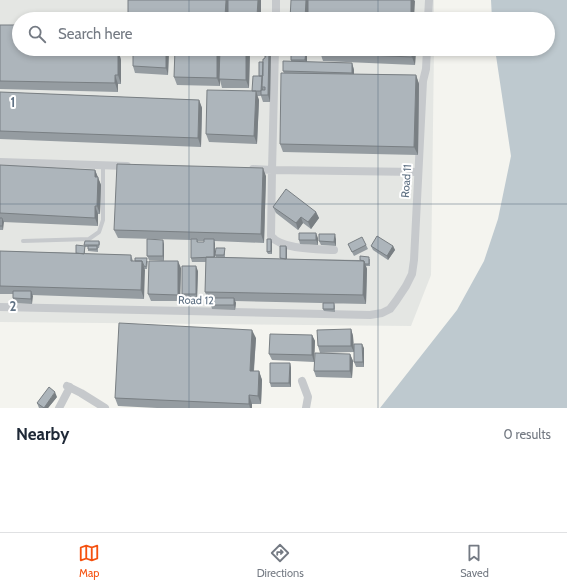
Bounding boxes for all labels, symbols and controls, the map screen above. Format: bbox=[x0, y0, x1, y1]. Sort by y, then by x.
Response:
search box bbox=[12, 12, 555, 56]
icon: search bbox=[26, 23, 48, 45]
text: Search here bbox=[58, 25, 133, 43]
text: 1 bbox=[11, 94, 15, 110]
street label: Road 11 bbox=[398, 164, 414, 198]
street label: Road 12 bbox=[178, 293, 214, 307]
text: 2 bbox=[10, 298, 17, 314]
text: Nearby bbox=[16, 424, 69, 444]
text: 0 results bbox=[503, 426, 551, 442]
tab: Map bbox=[78, 542, 100, 580]
tab: Directions bbox=[257, 542, 304, 580]
tab: Saved bbox=[460, 542, 489, 580]

